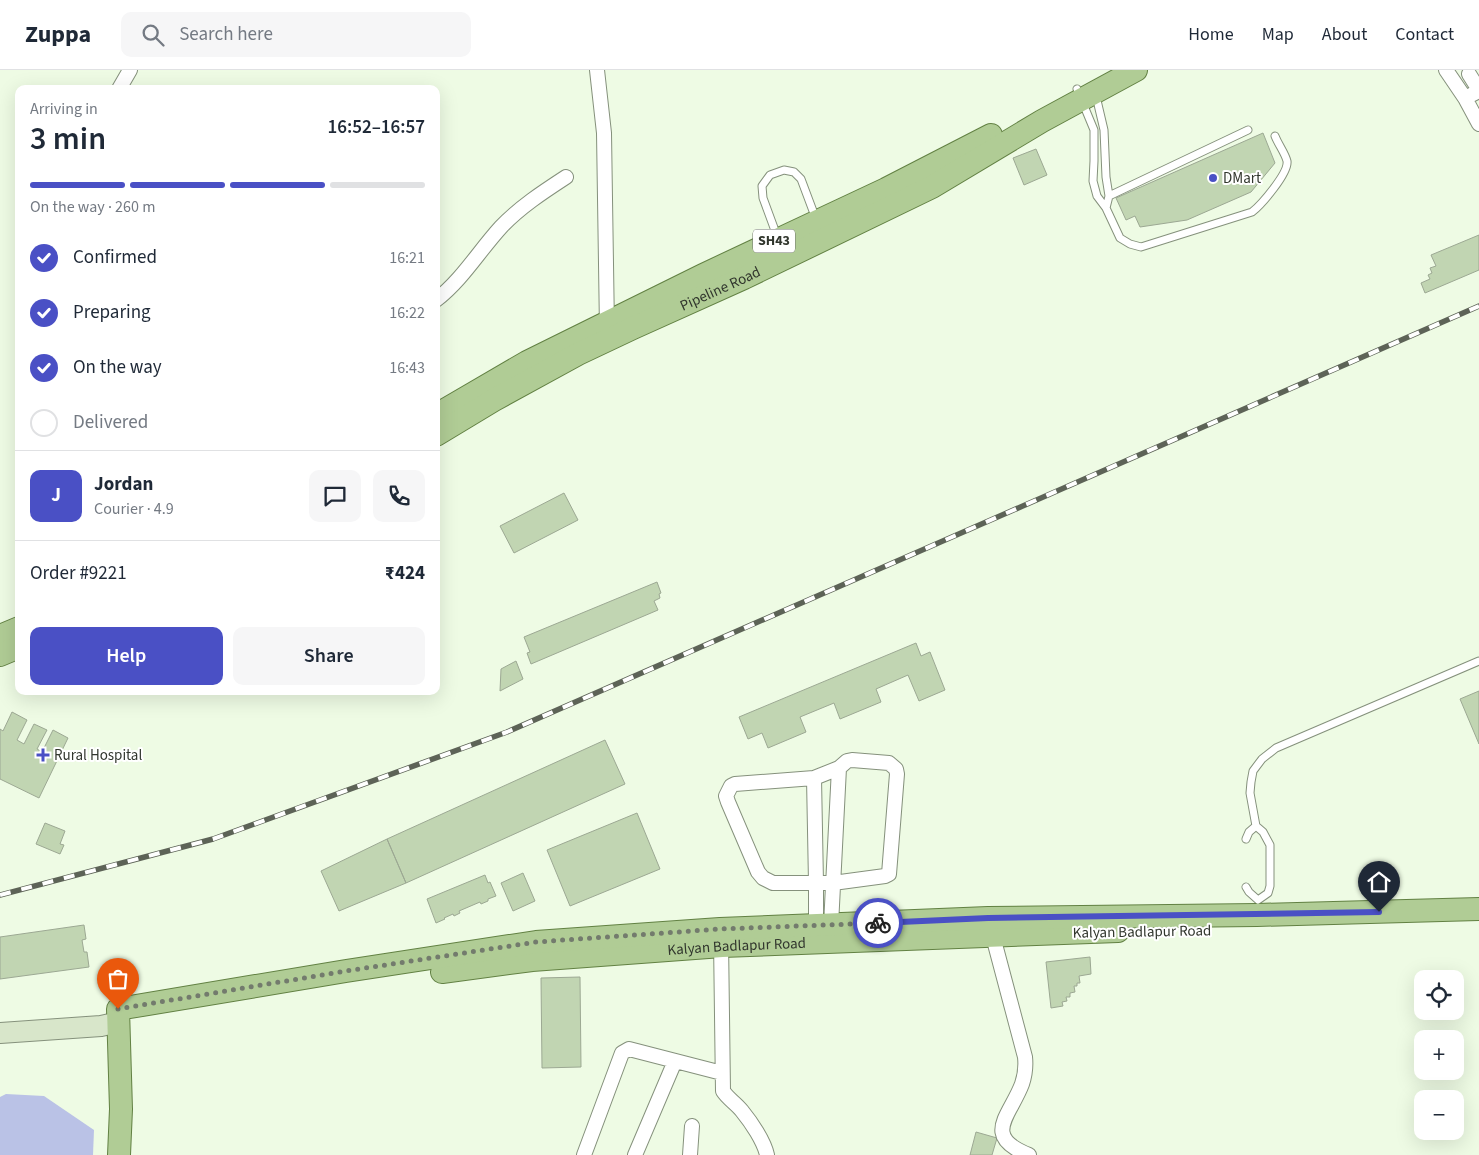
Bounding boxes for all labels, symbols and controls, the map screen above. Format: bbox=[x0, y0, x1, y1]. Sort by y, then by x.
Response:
search box bbox=[121, 12, 471, 57]
text: Zuppa bbox=[25, 17, 91, 52]
icon: search bbox=[139, 21, 167, 49]
text: Search here bbox=[179, 21, 273, 48]
text: Home bbox=[1188, 22, 1234, 47]
text: Map bbox=[1262, 22, 1294, 47]
text: About bbox=[1322, 22, 1367, 47]
text: Contact bbox=[1395, 22, 1454, 47]
text: Arriving in bbox=[30, 98, 98, 120]
text: 16:52–16:57 bbox=[327, 114, 425, 141]
text: 3 min bbox=[30, 116, 106, 162]
place label: DMart bbox=[1223, 168, 1261, 189]
marker: DMart bbox=[1207, 172, 1219, 184]
text: On the way · 260 m bbox=[30, 196, 155, 218]
road number: SH43 bbox=[753, 230, 795, 252]
icon: check bbox=[30, 244, 58, 272]
text: Confirmed bbox=[73, 244, 157, 271]
text: 16:21 bbox=[389, 247, 425, 269]
street label: Pipeline Road bbox=[677, 261, 764, 316]
icon: check bbox=[30, 299, 58, 327]
text: Preparing bbox=[73, 299, 151, 326]
text: 16:22 bbox=[389, 302, 425, 324]
icon: check bbox=[30, 354, 58, 382]
text: On the way bbox=[73, 354, 162, 381]
text: 16:43 bbox=[389, 357, 425, 379]
text: Delivered bbox=[73, 409, 148, 436]
button: chat bbox=[309, 470, 361, 522]
button: phone bbox=[373, 470, 425, 522]
text: Jordan bbox=[94, 471, 153, 498]
text: J bbox=[51, 482, 61, 509]
text: Courier · 4.9 bbox=[94, 498, 174, 520]
text: Order #9221 bbox=[30, 560, 127, 587]
text: ₹424 bbox=[385, 560, 425, 587]
button: Help bbox=[30, 627, 223, 685]
button: Share bbox=[233, 627, 425, 685]
place label: Rural Hospital bbox=[54, 745, 142, 766]
marker: Rural Hospital bbox=[36, 748, 50, 762]
pin bbox=[1358, 861, 1400, 912]
icon: home bbox=[1365, 868, 1393, 896]
courier bbox=[853, 898, 903, 948]
icon: bike bbox=[864, 909, 892, 937]
street label: Kalyan Badlapur Road bbox=[1073, 920, 1211, 944]
street label: Kalyan Badlapur Road bbox=[667, 932, 806, 960]
pin bbox=[97, 958, 139, 1009]
icon: bag bbox=[104, 965, 132, 993]
map controls bbox=[1414, 970, 1464, 1140]
button: locate bbox=[1414, 970, 1464, 1020]
button: + bbox=[1414, 1030, 1464, 1080]
button: − bbox=[1414, 1090, 1464, 1140]

